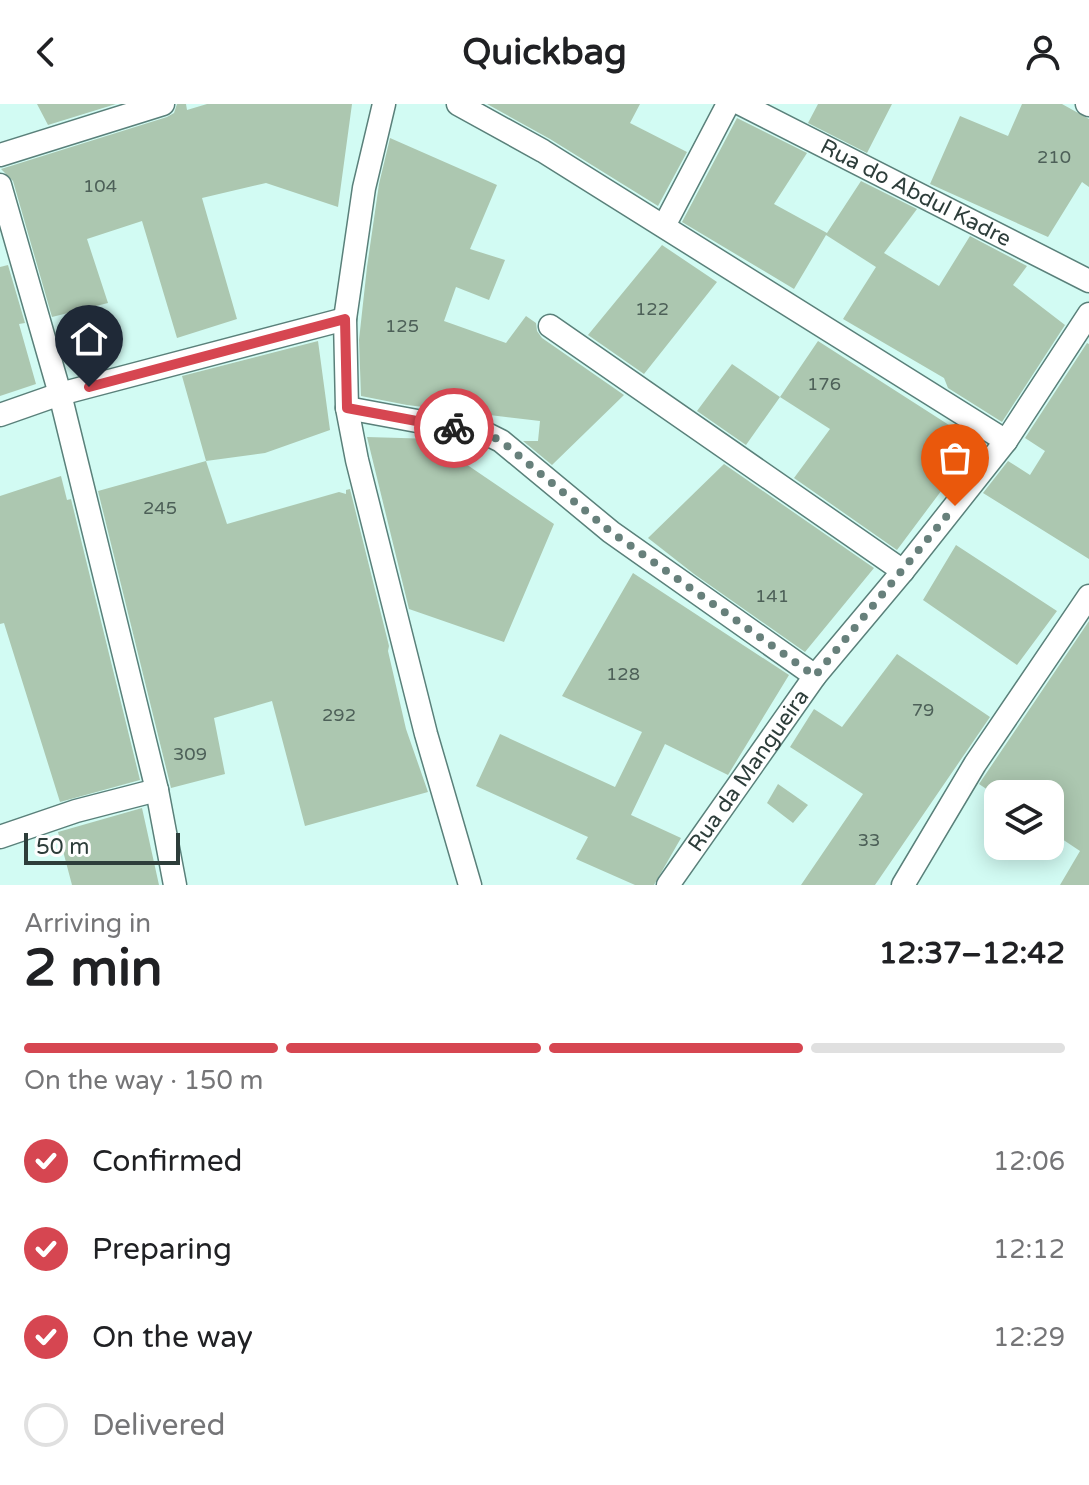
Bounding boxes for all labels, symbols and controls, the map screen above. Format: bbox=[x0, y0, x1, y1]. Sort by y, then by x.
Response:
icon: back bbox=[24, 30, 68, 74]
icon: person bbox=[1021, 30, 1065, 74]
text: Quickbag bbox=[462, 31, 627, 74]
street label: Rua do Abdul Kadre bbox=[816, 134, 1015, 252]
house number: 210 bbox=[1037, 146, 1071, 168]
house number: 104 bbox=[83, 175, 117, 197]
house number: 122 bbox=[635, 298, 669, 320]
pin bbox=[55, 305, 123, 387]
house number: 125 bbox=[385, 315, 419, 337]
icon: home bbox=[67, 317, 111, 361]
house number: 176 bbox=[807, 373, 841, 395]
courier bbox=[414, 388, 494, 468]
icon: bike bbox=[432, 406, 476, 450]
pin bbox=[921, 424, 989, 506]
icon: bag bbox=[933, 436, 977, 480]
house number: 245 bbox=[143, 497, 177, 519]
house number: 141 bbox=[755, 585, 789, 607]
house number: 128 bbox=[606, 663, 640, 685]
street label: Rua da Mangueira bbox=[683, 684, 814, 857]
house number: 79 bbox=[912, 699, 934, 721]
house number: 292 bbox=[322, 704, 356, 726]
house number: 309 bbox=[173, 743, 207, 765]
map controls bbox=[984, 780, 1064, 860]
button: layers bbox=[984, 780, 1064, 860]
scale bar bbox=[24, 829, 180, 865]
house number: 33 bbox=[858, 829, 880, 851]
text: 50 m bbox=[36, 834, 90, 860]
text: Arriving in bbox=[24, 908, 151, 939]
text: 12:37–12:42 bbox=[879, 935, 1065, 972]
text: 2 min bbox=[24, 937, 163, 1000]
text: On the way · 150 m bbox=[24, 1065, 263, 1096]
icon: check bbox=[24, 1139, 68, 1183]
text: Confirmed bbox=[92, 1143, 243, 1180]
text: 12:06 bbox=[993, 1146, 1065, 1177]
icon: check bbox=[24, 1227, 68, 1271]
text: Preparing bbox=[92, 1231, 232, 1268]
text: 12:12 bbox=[993, 1234, 1065, 1265]
icon: check bbox=[24, 1315, 68, 1359]
text: On the way bbox=[92, 1319, 253, 1356]
text: 12:29 bbox=[993, 1322, 1065, 1353]
text: Delivered bbox=[92, 1407, 226, 1444]

